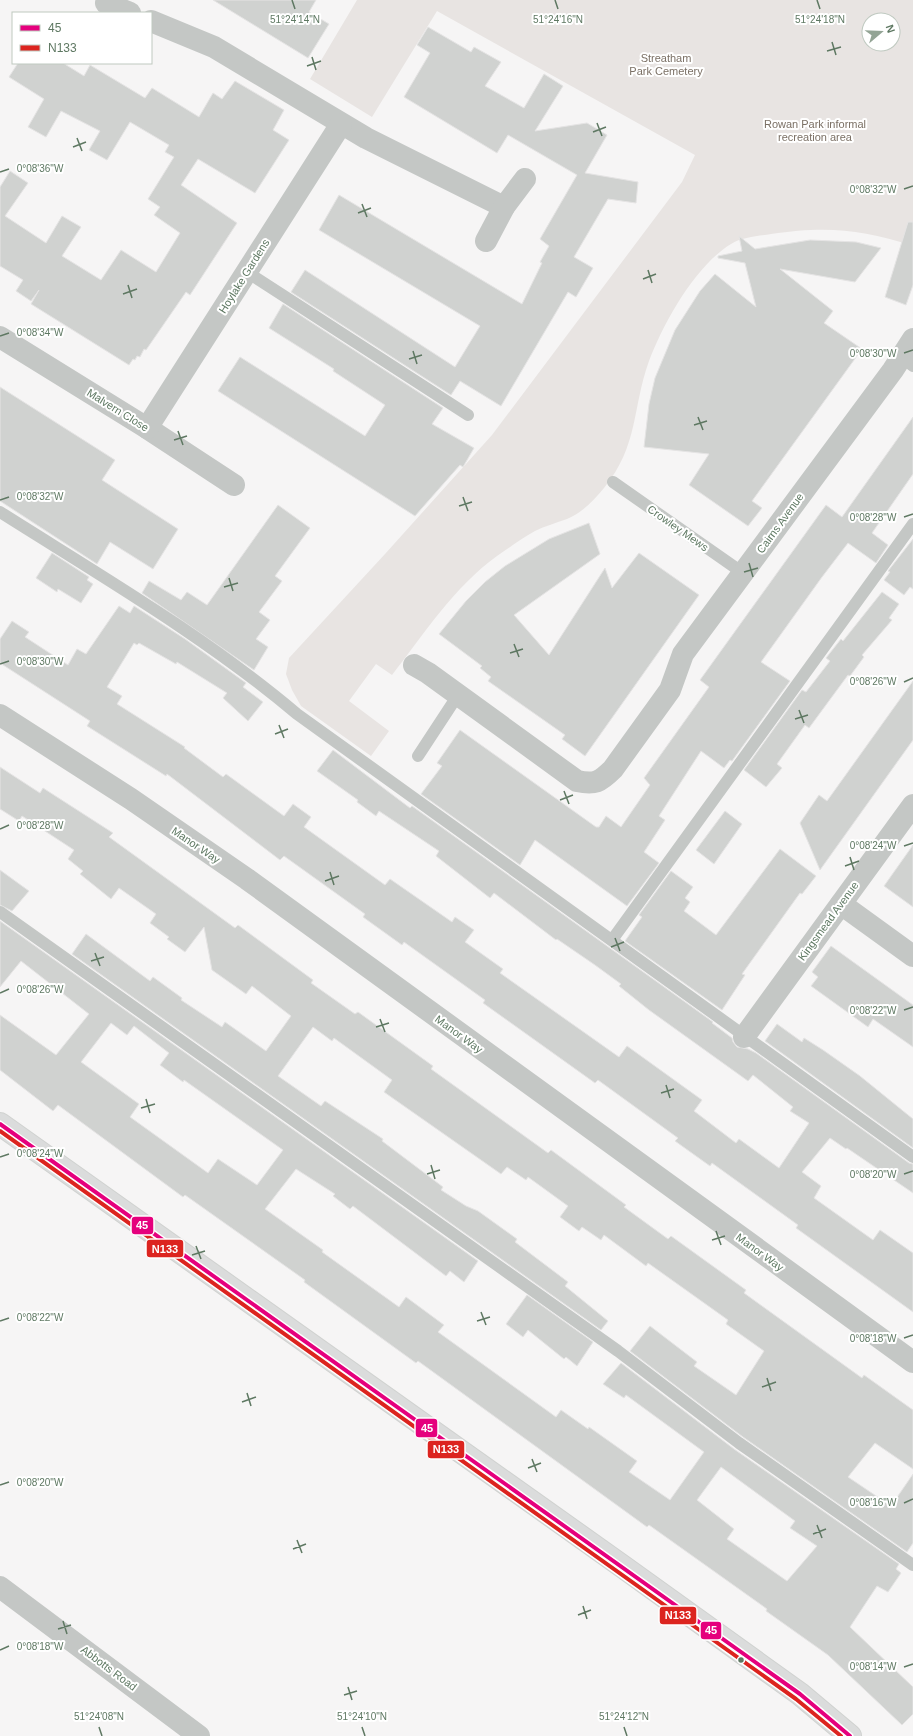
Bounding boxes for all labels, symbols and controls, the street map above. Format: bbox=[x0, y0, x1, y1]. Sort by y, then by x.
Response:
legend bbox=[12, 12, 152, 64]
north arrow bbox=[861, 12, 901, 52]
text: 51°24'14"N bbox=[270, 14, 320, 25]
text: 51°24'16"N bbox=[533, 14, 583, 25]
text: 51°24'18"N bbox=[795, 14, 845, 25]
text: 45 bbox=[48, 21, 62, 35]
text: N bbox=[883, 23, 897, 35]
text: N133 bbox=[48, 41, 77, 55]
park label: Streatham Park Cemetery bbox=[629, 52, 703, 77]
park label: Rowan Park informal recreation area bbox=[764, 118, 866, 143]
text: 0°08'36"W bbox=[17, 163, 64, 174]
text: 0°08'32"W bbox=[850, 184, 897, 195]
street label: Hoylake Gardens bbox=[216, 236, 272, 315]
text: 0°08'34"W bbox=[17, 327, 64, 338]
text: 0°08'30"W bbox=[850, 348, 897, 359]
street label: Malvern Close bbox=[85, 386, 151, 434]
text: 0°08'32"W bbox=[17, 491, 64, 502]
street label: Cairns Avenue bbox=[754, 491, 806, 555]
street label: Crowley Mews bbox=[645, 503, 711, 554]
text: 0°08'28"W bbox=[850, 512, 897, 523]
text: 0°08'30"W bbox=[17, 656, 64, 667]
text: 0°08'26"W bbox=[850, 676, 897, 687]
text: 0°08'28"W bbox=[17, 820, 64, 831]
street label: Manor Way bbox=[170, 824, 223, 866]
text: 0°08'24"W bbox=[850, 840, 897, 851]
street label: Kingsmead Avenue bbox=[795, 879, 861, 963]
text: 0°08'26"W bbox=[17, 984, 64, 995]
text: 0°08'22"W bbox=[850, 1005, 897, 1016]
street label: Manor Way bbox=[433, 1013, 486, 1056]
text: 0°08'24"W bbox=[17, 1148, 64, 1159]
text: 0°08'20"W bbox=[850, 1169, 897, 1180]
line badge: 45 bbox=[131, 1216, 154, 1235]
text: 45 bbox=[136, 1219, 148, 1231]
street label: Manor Way bbox=[734, 1231, 787, 1274]
line badge: N133 bbox=[146, 1239, 184, 1258]
text: N133 bbox=[152, 1243, 178, 1255]
text: 0°08'22"W bbox=[17, 1312, 64, 1323]
text: 0°08'18"W bbox=[850, 1333, 897, 1344]
line badge: 45 bbox=[415, 1418, 438, 1438]
text: 45 bbox=[421, 1422, 433, 1434]
line badge: N133 bbox=[427, 1440, 465, 1459]
text: N133 bbox=[433, 1443, 459, 1455]
text: 0°08'20"W bbox=[17, 1477, 64, 1488]
text: 0°08'16"W bbox=[850, 1497, 897, 1508]
line badge: N133 bbox=[659, 1606, 697, 1625]
text: N133 bbox=[665, 1609, 691, 1621]
line badge: 45 bbox=[700, 1621, 722, 1640]
text: 45 bbox=[705, 1624, 717, 1636]
text: 0°08'18"W bbox=[17, 1641, 64, 1652]
street label: Abbotts Road bbox=[79, 1643, 139, 1693]
unlabelled marker bbox=[736, 1655, 746, 1665]
text: 0°08'14"W bbox=[850, 1661, 897, 1672]
text: 51°24'08"N bbox=[74, 1711, 124, 1722]
text: 51°24'10"N bbox=[337, 1711, 387, 1722]
text: 51°24'12"N bbox=[599, 1711, 649, 1722]

